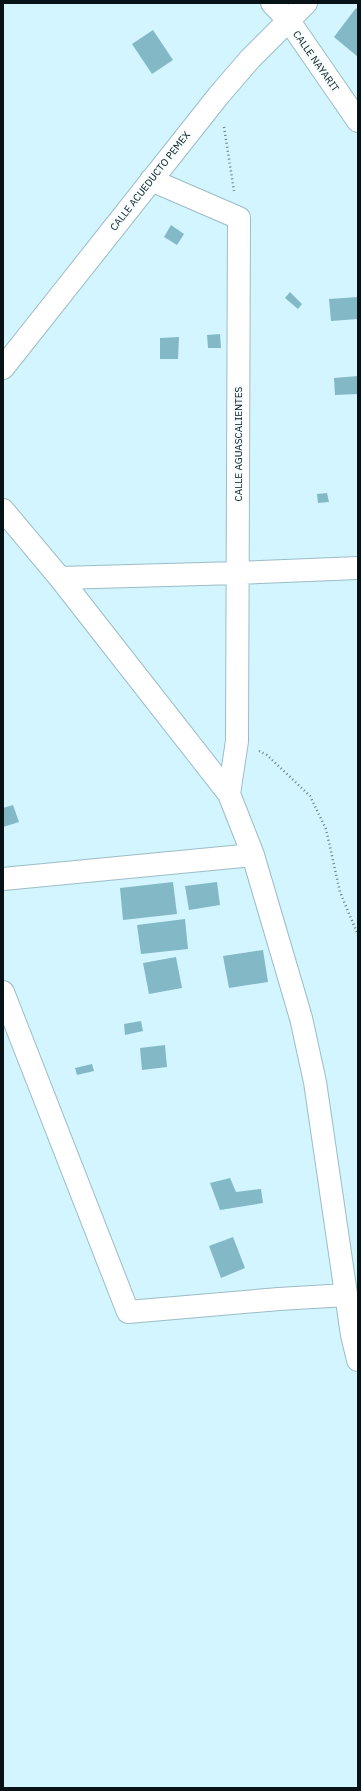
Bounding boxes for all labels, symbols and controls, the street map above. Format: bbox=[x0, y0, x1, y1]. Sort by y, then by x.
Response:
street label: CALLE NAYARIT bbox=[290, 28, 342, 94]
street label: CALLE ACUEDUCTO PEMEX bbox=[107, 129, 193, 233]
street label: CALLE AGUASCALIENTES bbox=[232, 386, 245, 501]

